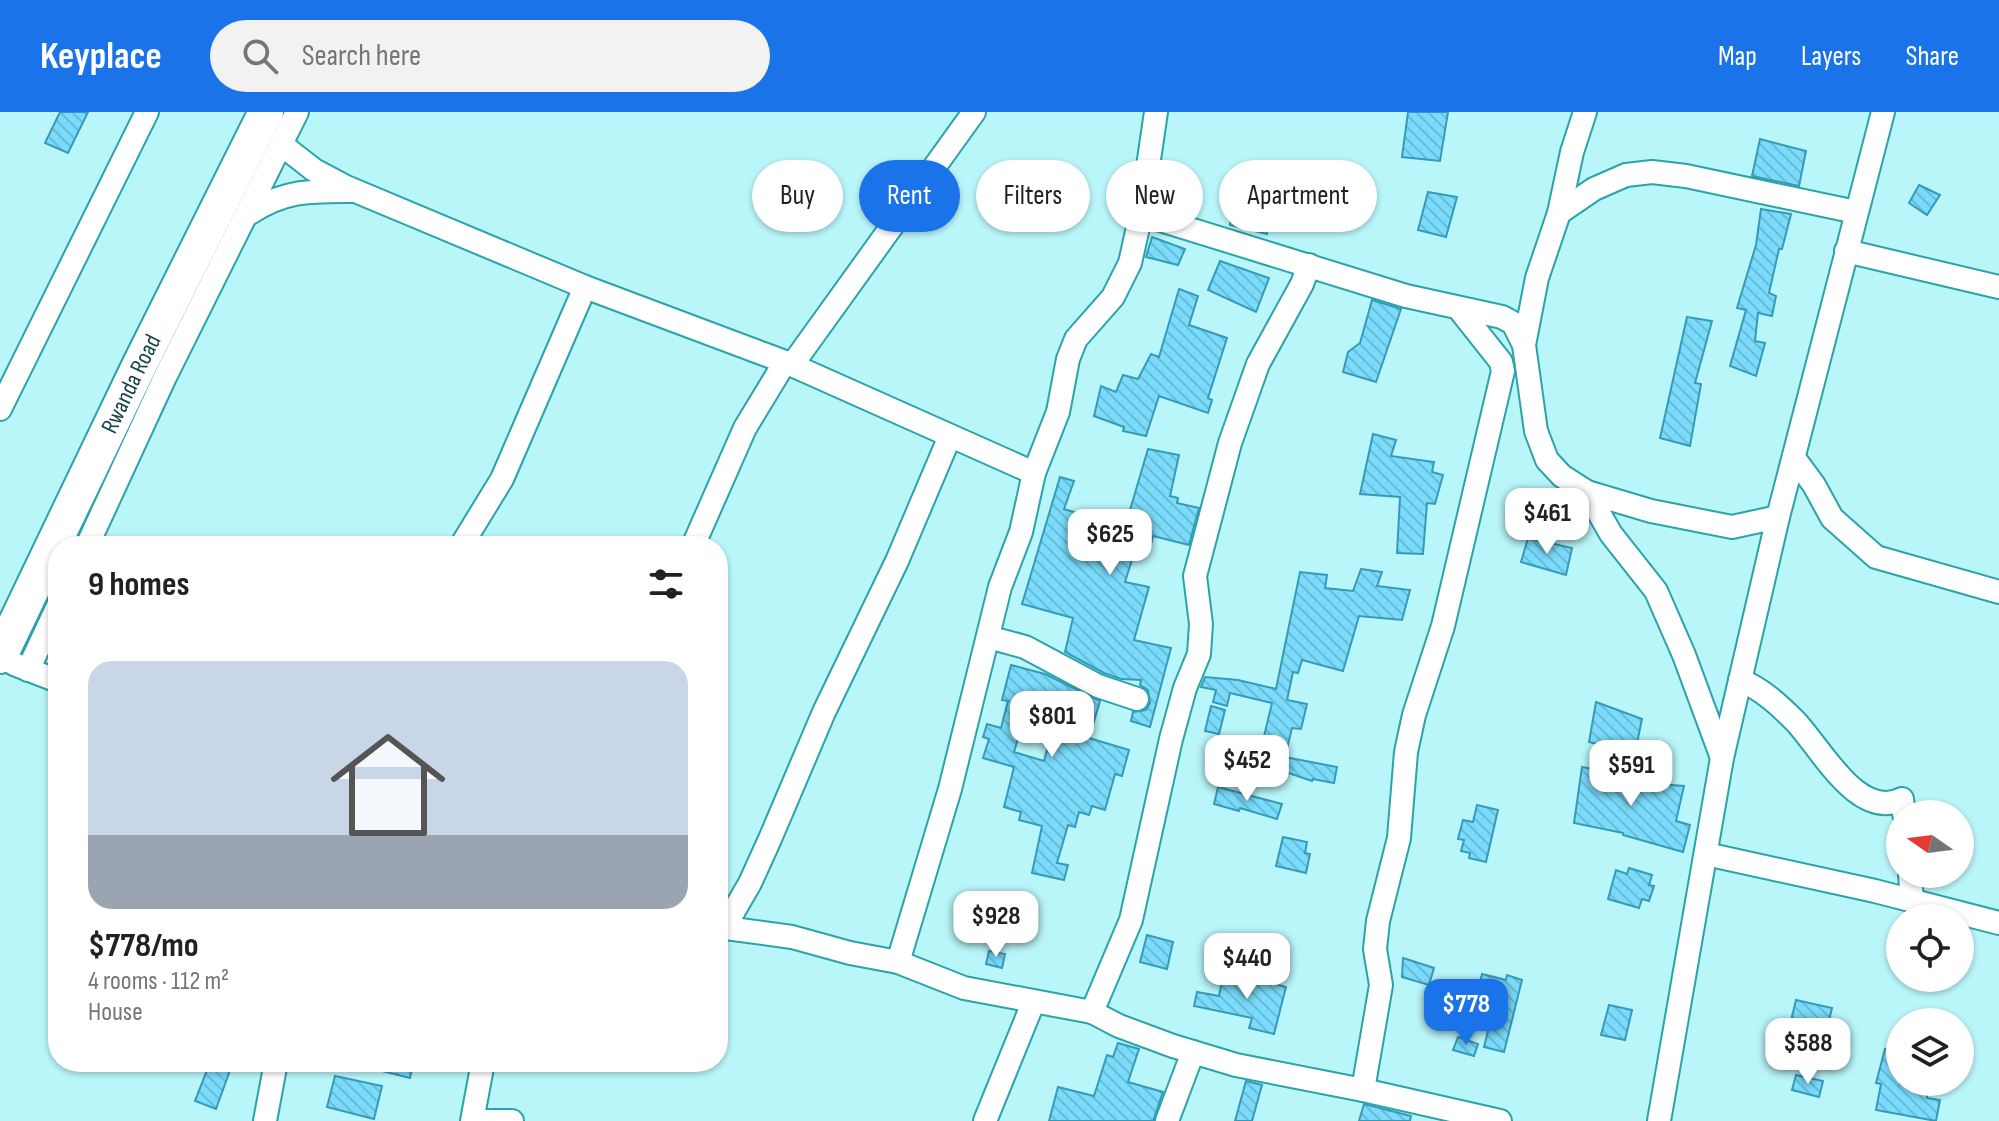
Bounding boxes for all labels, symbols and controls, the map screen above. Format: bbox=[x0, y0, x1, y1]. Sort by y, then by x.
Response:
search box bbox=[210, 20, 770, 92]
text: Keyplace bbox=[40, 34, 162, 79]
icon: search bbox=[238, 34, 282, 78]
text: Search here bbox=[302, 38, 421, 74]
text: Map bbox=[1718, 40, 1757, 73]
text: Layers bbox=[1801, 40, 1861, 73]
text: Share bbox=[1905, 40, 1959, 73]
chip: Buy bbox=[752, 160, 843, 232]
chip: Rent bbox=[859, 160, 960, 232]
chip: Filters bbox=[976, 160, 1090, 232]
chip: New bbox=[1106, 160, 1203, 232]
chip: Apartment bbox=[1219, 160, 1377, 232]
street label: Rwanda Road bbox=[94, 329, 167, 438]
pin: $461 bbox=[1500, 488, 1594, 556]
text: $461 bbox=[1523, 498, 1571, 529]
pin: $625 bbox=[1063, 509, 1157, 577]
text: $625 bbox=[1086, 519, 1134, 550]
icon: filters bbox=[644, 562, 688, 606]
text: 9 homes bbox=[88, 564, 189, 605]
pin: $801 bbox=[1005, 691, 1099, 759]
text: $801 bbox=[1028, 701, 1076, 732]
icon: home bbox=[316, 713, 460, 857]
pin: $452 bbox=[1200, 735, 1294, 803]
pin: $591 bbox=[1584, 740, 1678, 808]
text: $452 bbox=[1223, 745, 1271, 776]
text: $591 bbox=[1607, 750, 1655, 781]
north arrow bbox=[1886, 800, 1974, 888]
map controls bbox=[1886, 800, 1974, 1096]
pin: $928 bbox=[949, 891, 1043, 959]
text: $928 bbox=[971, 901, 1021, 932]
button: locate bbox=[1886, 904, 1974, 992]
text: $778/mo bbox=[88, 925, 199, 966]
pin: $440 bbox=[1200, 933, 1294, 1001]
text: $440 bbox=[1222, 943, 1272, 974]
text: 4 rooms · 112 m² bbox=[88, 966, 229, 997]
pin: $778 bbox=[1419, 979, 1513, 1047]
text: $778 bbox=[1442, 989, 1490, 1020]
text: House bbox=[88, 997, 143, 1028]
button: layers bbox=[1886, 1008, 1974, 1096]
pin: $588 bbox=[1761, 1018, 1855, 1086]
text: $588 bbox=[1783, 1028, 1833, 1059]

